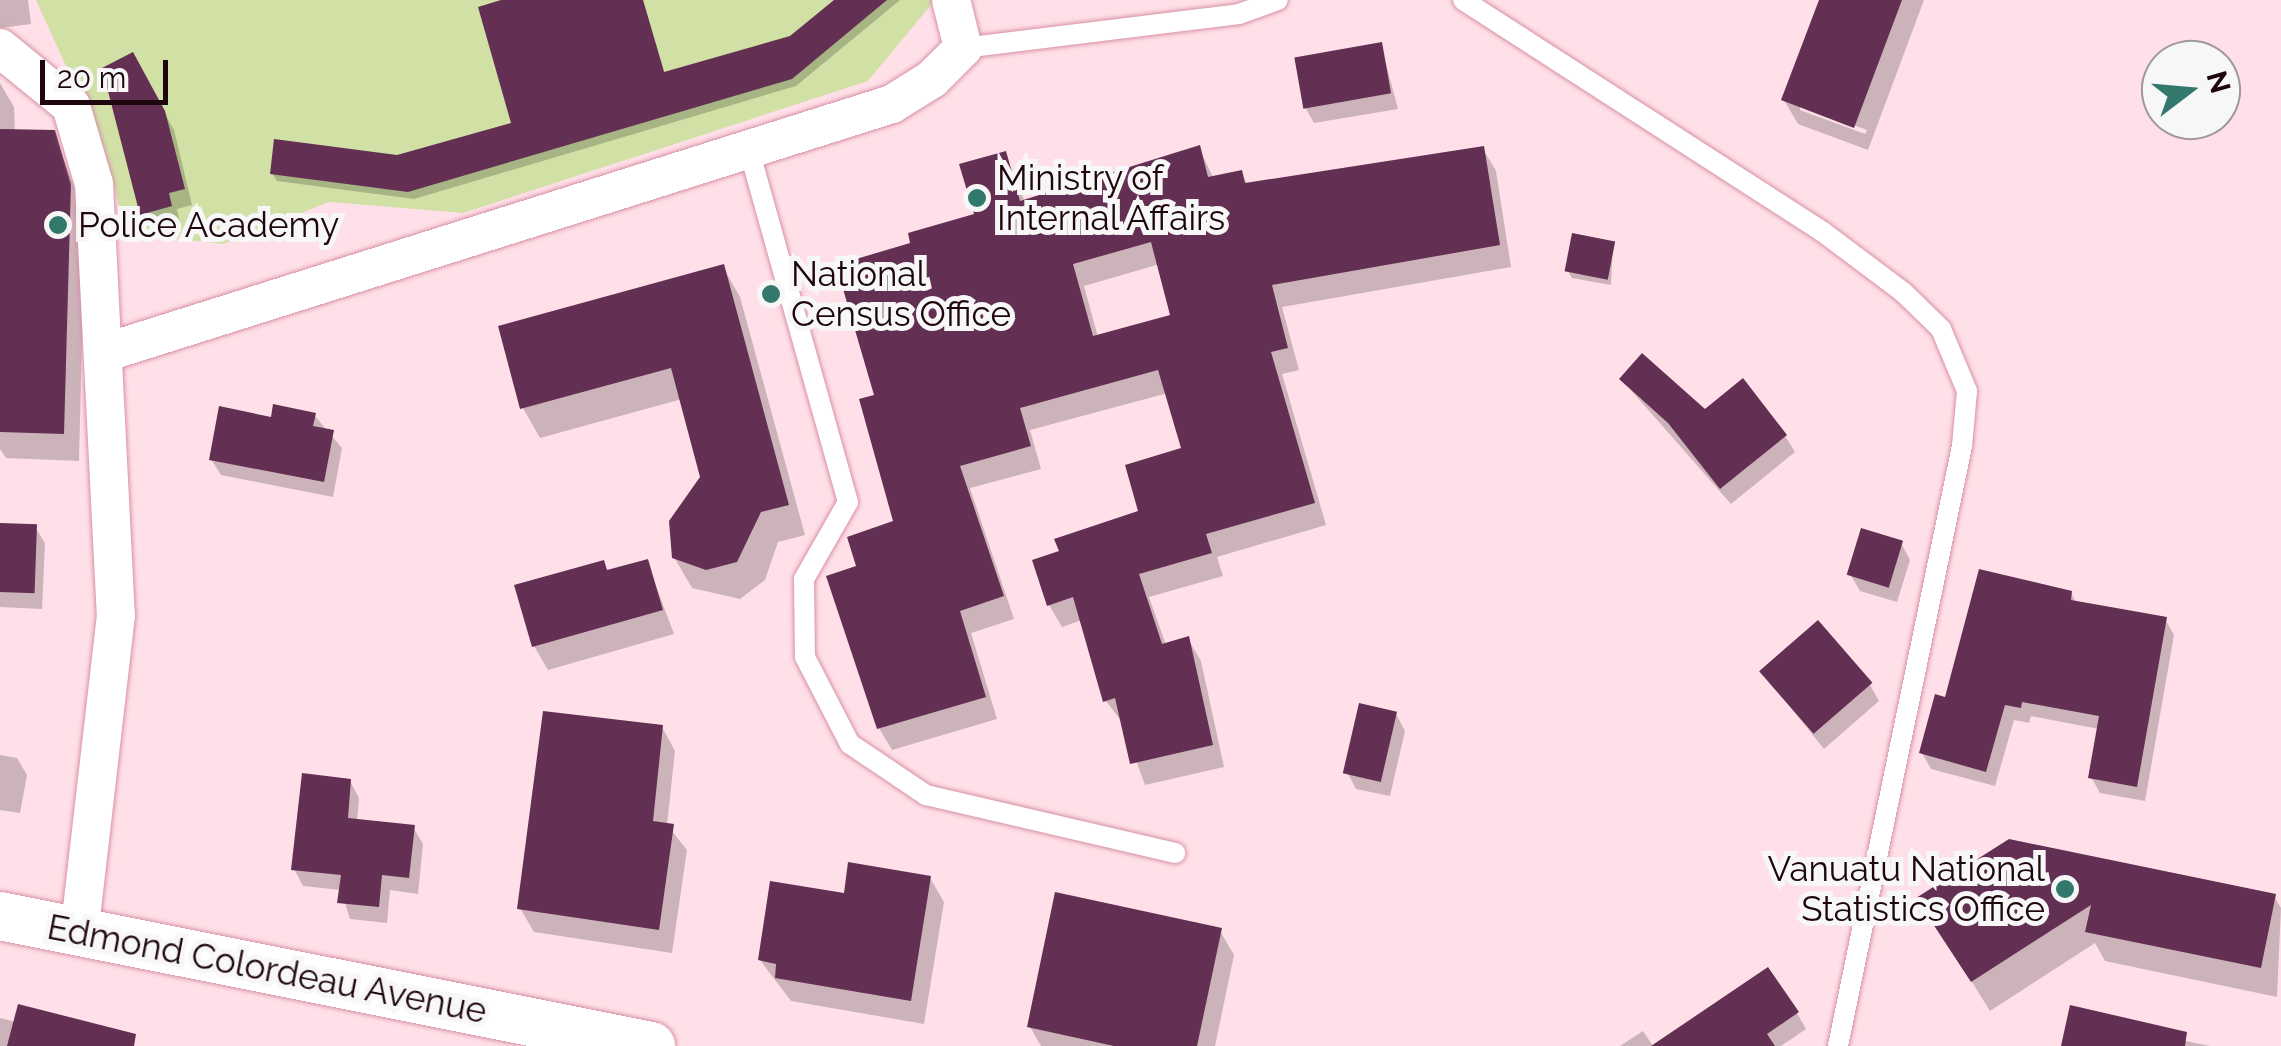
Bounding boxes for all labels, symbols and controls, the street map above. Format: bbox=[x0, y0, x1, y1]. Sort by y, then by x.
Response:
scale bar bbox=[45, 40, 172, 102]
north arrow bbox=[2141, 40, 2241, 140]
text: 20 m bbox=[57, 60, 126, 95]
text: N bbox=[2200, 67, 2237, 97]
place label: Ministry of Internal Affairs bbox=[997, 157, 1227, 239]
marker: Ministry of Internal Affairs bbox=[966, 187, 988, 209]
place label: Police Academy bbox=[78, 204, 340, 246]
marker: Police Academy bbox=[47, 214, 69, 236]
place label: National Census Office bbox=[791, 253, 1011, 335]
marker: National Census Office bbox=[760, 283, 782, 305]
place label: Vanuatu National Statistics Office bbox=[1767, 848, 2045, 930]
marker: Vanuatu National Statistics Office bbox=[2054, 878, 2076, 900]
street label: Edmond Colordeau Avenue bbox=[43, 906, 491, 1032]

